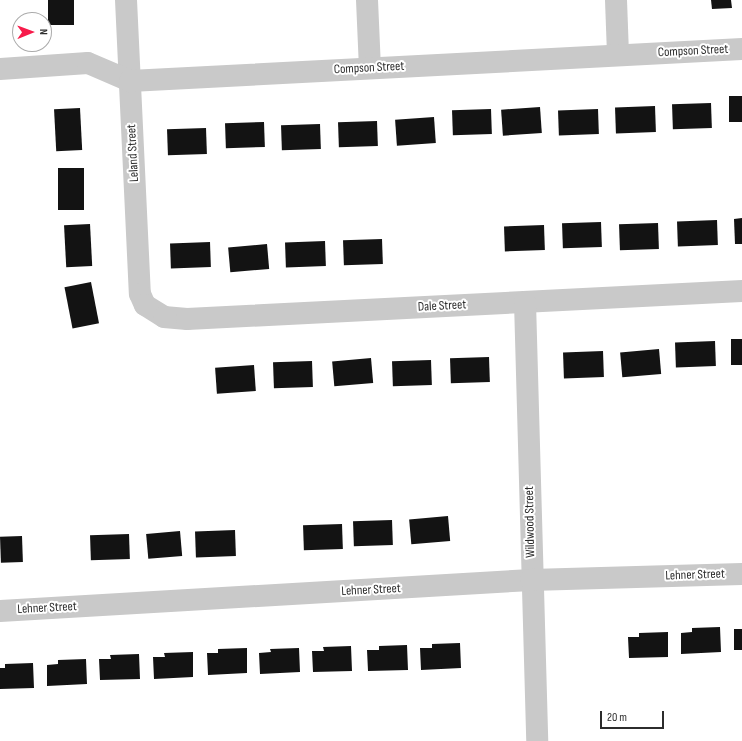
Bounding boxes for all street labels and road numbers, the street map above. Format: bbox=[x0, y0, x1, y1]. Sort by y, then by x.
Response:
street label: Compson Street bbox=[657, 41, 729, 61]
street label: Compson Street bbox=[333, 58, 405, 78]
street label: Leland Street bbox=[124, 124, 142, 182]
street label: Dale Street bbox=[417, 297, 467, 315]
street label: Wildwood Street bbox=[522, 486, 538, 558]
street label: Lehner Street bbox=[665, 566, 725, 584]
street label: Lehner Street bbox=[341, 581, 401, 599]
street label: Lehner Street bbox=[17, 599, 77, 617]

